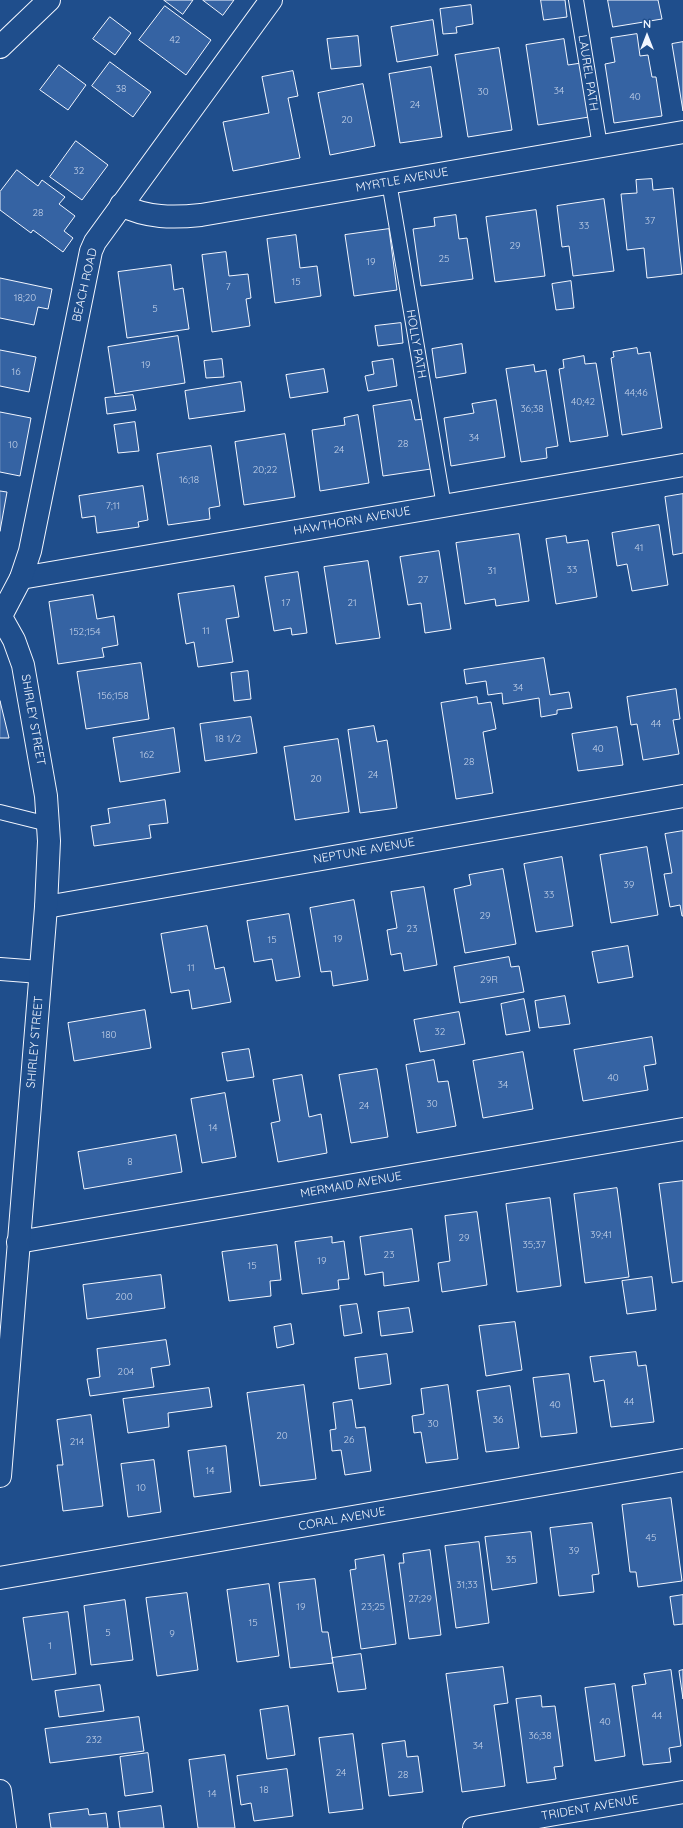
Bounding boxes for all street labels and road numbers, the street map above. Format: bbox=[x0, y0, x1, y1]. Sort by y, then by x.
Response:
street label: LAUREL PATH bbox=[575, 34, 601, 112]
street label: MYRTLE AVENUE bbox=[355, 165, 449, 195]
street label: BEACH ROAD bbox=[69, 247, 101, 323]
street label: HOLLY PATH bbox=[403, 308, 429, 380]
street label: HAWTHORN AVENUE bbox=[292, 504, 412, 538]
street label: SHIRLEY STREET bbox=[18, 673, 48, 767]
street label: NEPTUNE AVENUE bbox=[312, 835, 416, 867]
street label: SHIRLEY STREET bbox=[24, 995, 46, 1089]
street label: MERMAID AVENUE bbox=[299, 1169, 403, 1201]
street label: CORAL AVENUE bbox=[297, 1504, 387, 1534]
street label: TRIDENT AVENUE bbox=[540, 1792, 640, 1824]

